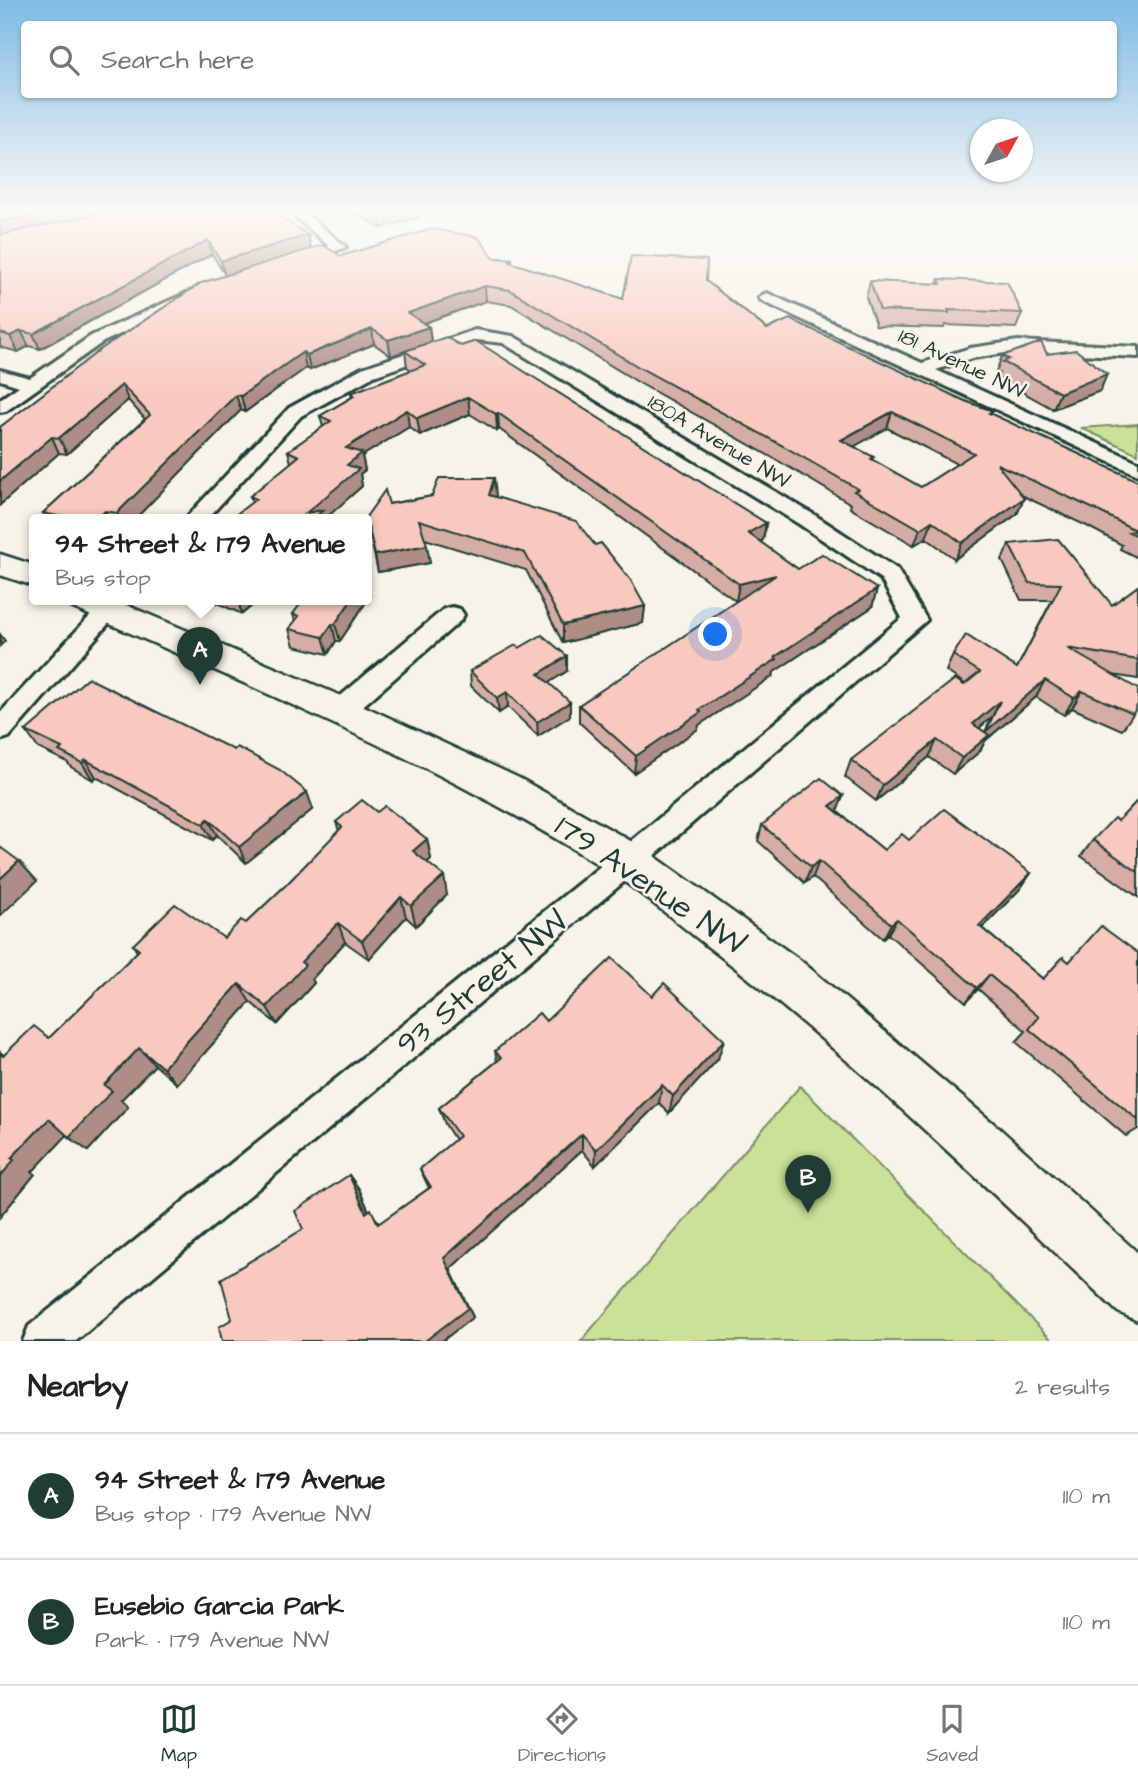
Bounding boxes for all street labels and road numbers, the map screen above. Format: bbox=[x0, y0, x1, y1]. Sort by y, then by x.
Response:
street label: 181 Avenue NW bbox=[894, 321, 1030, 406]
street label: 180A Avenue NW bbox=[642, 388, 795, 495]
street label: 179 Avenue NW bbox=[546, 805, 755, 966]
street label: 93 Street NW bbox=[387, 900, 577, 1066]

